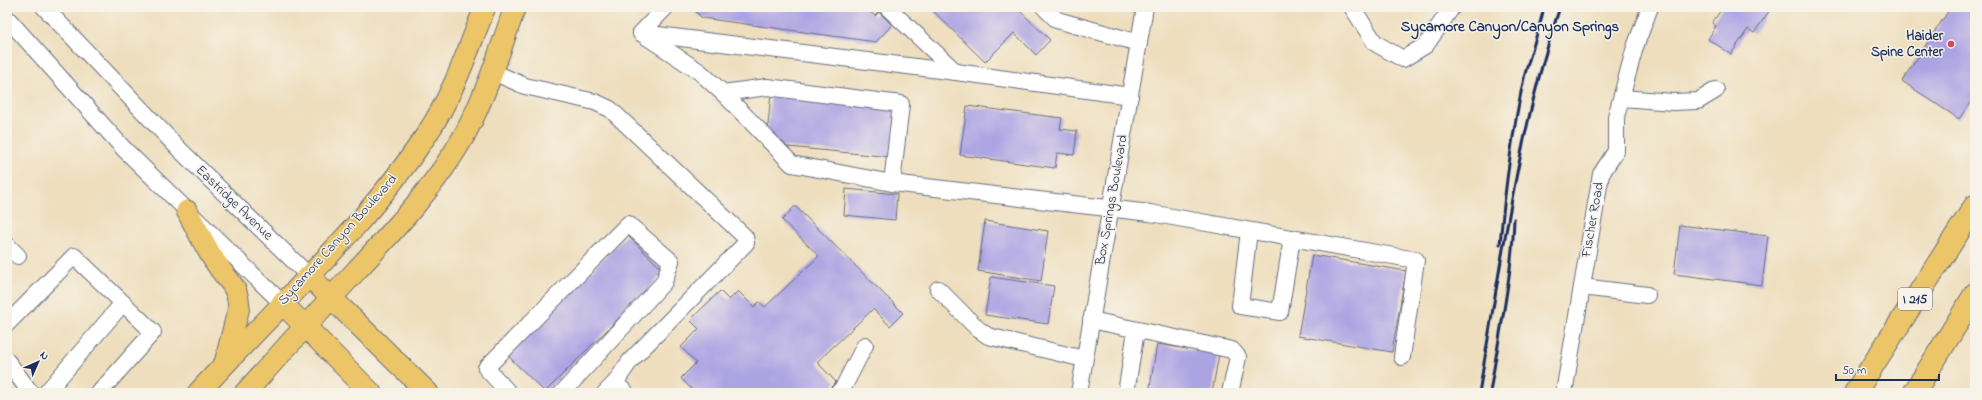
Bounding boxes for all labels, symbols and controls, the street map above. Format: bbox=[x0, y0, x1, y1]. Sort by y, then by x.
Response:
district label: Sycamore Canyon/Canyon Springs bbox=[1401, 16, 1620, 40]
place label: Haider Spine Center bbox=[1871, 26, 1944, 63]
marker: Haider Spine Center bbox=[1946, 39, 1956, 49]
street label: Box Springs Boulevard bbox=[1090, 133, 1135, 268]
street label: Eastridge Avenue bbox=[190, 161, 278, 247]
street label: Sycamore Canyon Boulevard bbox=[273, 170, 403, 311]
street label: Fischer Road bbox=[1576, 181, 1610, 260]
road number: I 215 bbox=[1898, 288, 1932, 310]
north arrow bbox=[18, 342, 58, 382]
text: N bbox=[36, 347, 53, 364]
scale bar bbox=[1836, 356, 1939, 382]
text: 50 m bbox=[1842, 362, 1866, 380]

